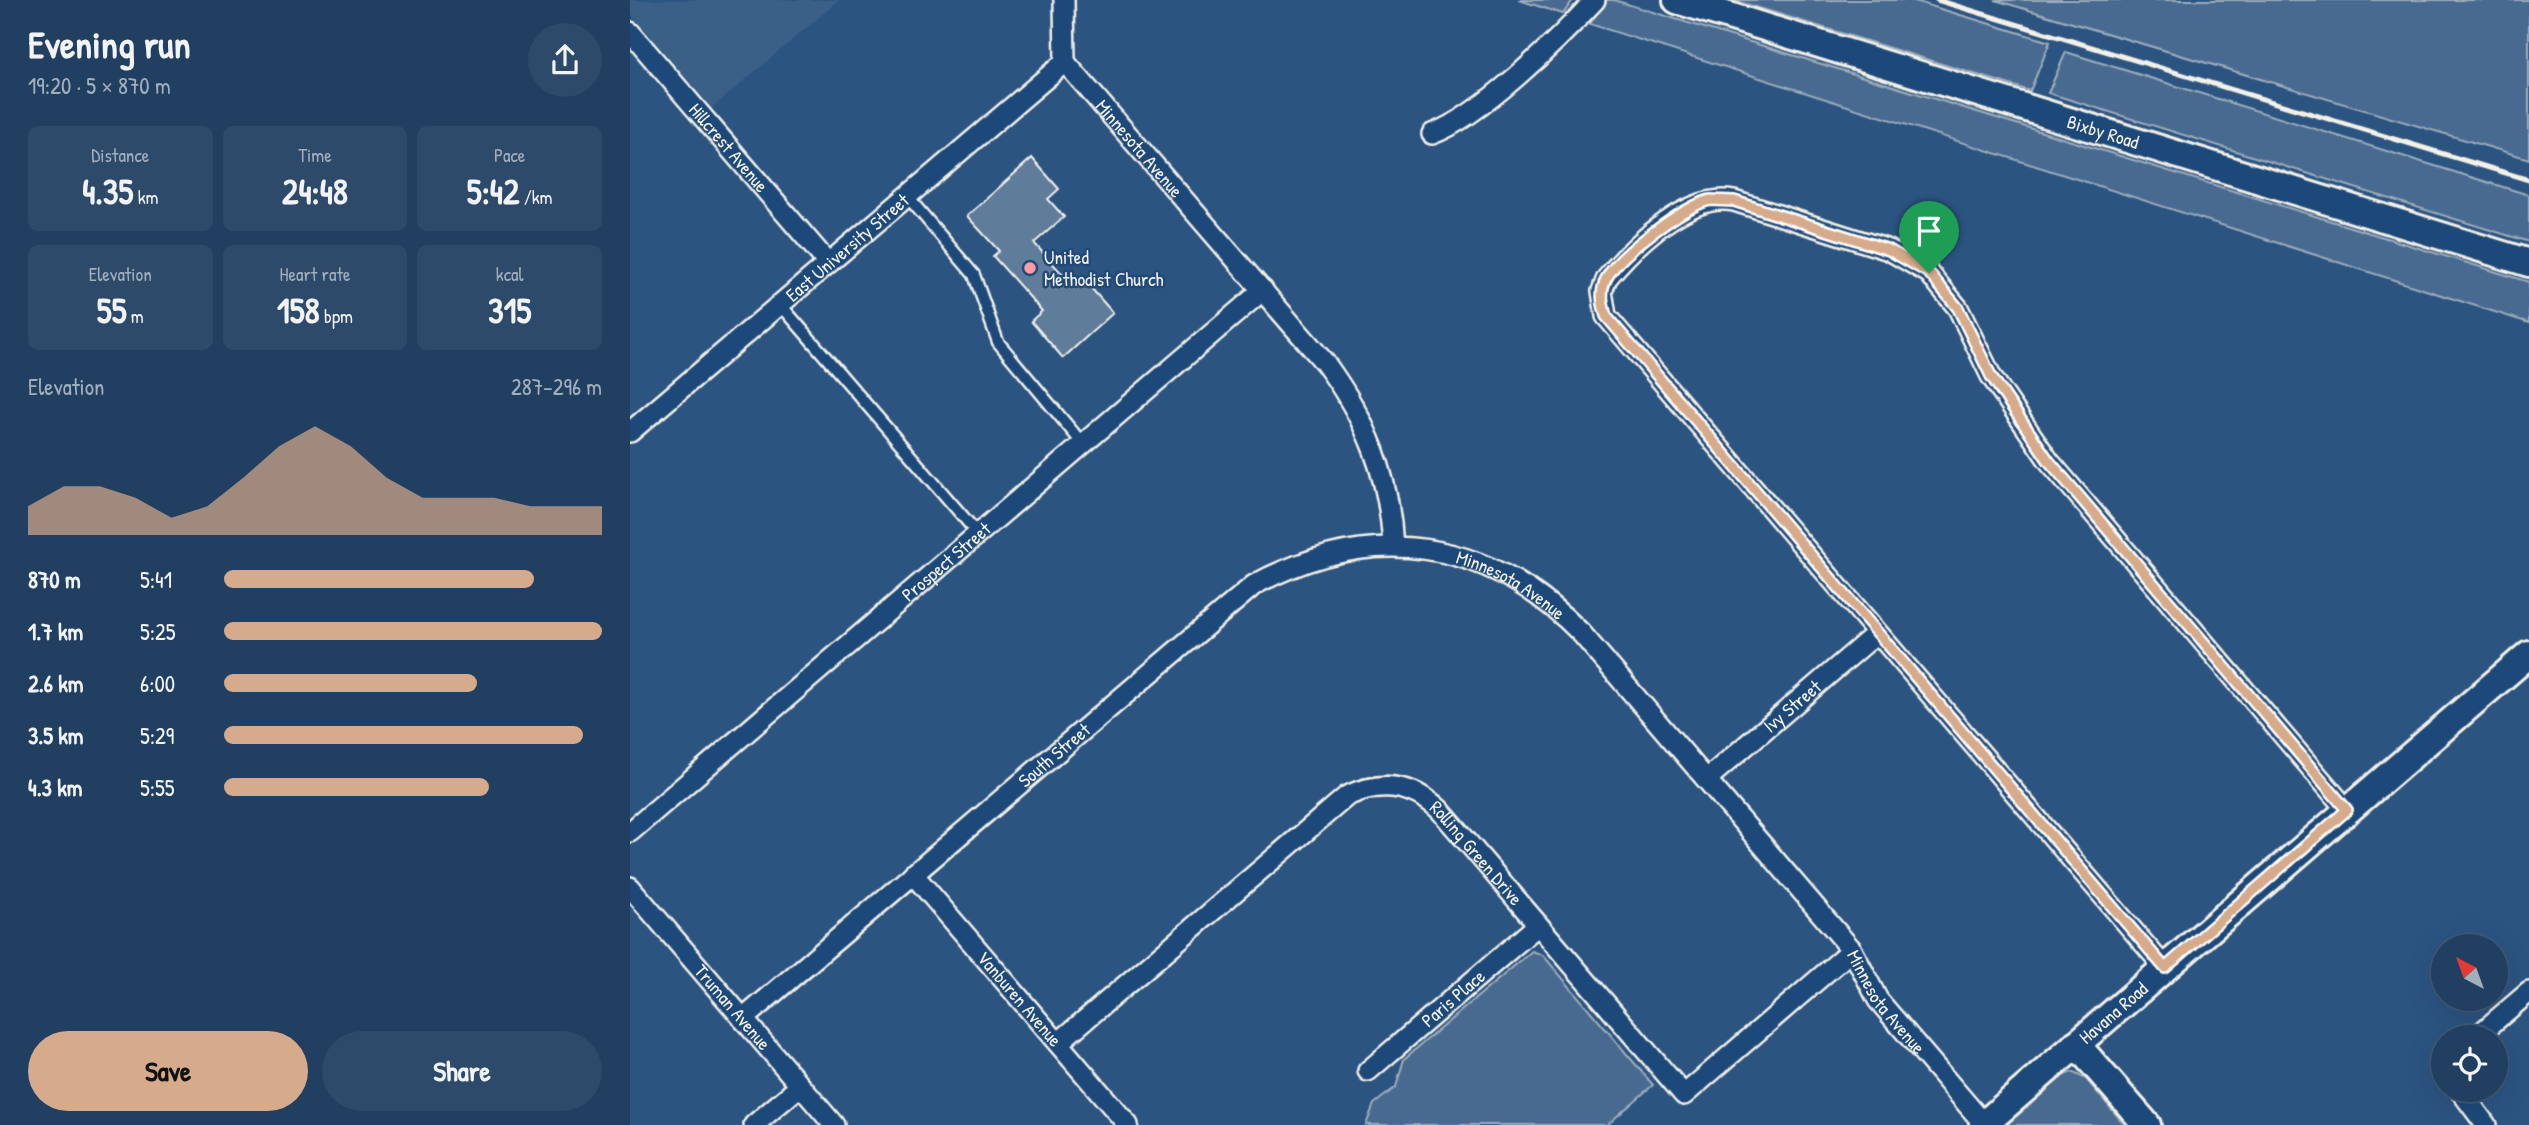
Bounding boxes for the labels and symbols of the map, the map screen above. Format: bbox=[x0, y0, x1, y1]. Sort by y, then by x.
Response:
street label: Minnesota Avenue bbox=[1090, 94, 1189, 203]
street label: Hillcrest Avenue bbox=[683, 97, 775, 198]
street label: Bixby Road bbox=[2064, 108, 2143, 155]
street label: East University Street bbox=[780, 187, 915, 307]
pin bbox=[1899, 201, 1959, 273]
place label: United Methodist Church bbox=[1044, 244, 1164, 292]
marker: United Methodist Church bbox=[1022, 260, 1038, 276]
street label: Prospect Street bbox=[896, 516, 996, 607]
street label: Minnesota Avenue bbox=[1453, 544, 1571, 626]
street label: Ivy Street bbox=[1757, 673, 1827, 738]
street label: South Street bbox=[1012, 716, 1096, 793]
street label: Rolling Green Drive bbox=[1425, 794, 1529, 911]
north arrow bbox=[2431, 934, 2508, 1012]
street label: Vanburen Avenue bbox=[971, 945, 1068, 1052]
street label: Minnesota Avenue bbox=[1841, 945, 1932, 1060]
street label: Truman Avenue bbox=[689, 958, 777, 1056]
street label: Paris Place bbox=[1415, 963, 1491, 1033]
street label: Havana Road bbox=[2073, 975, 2154, 1050]

